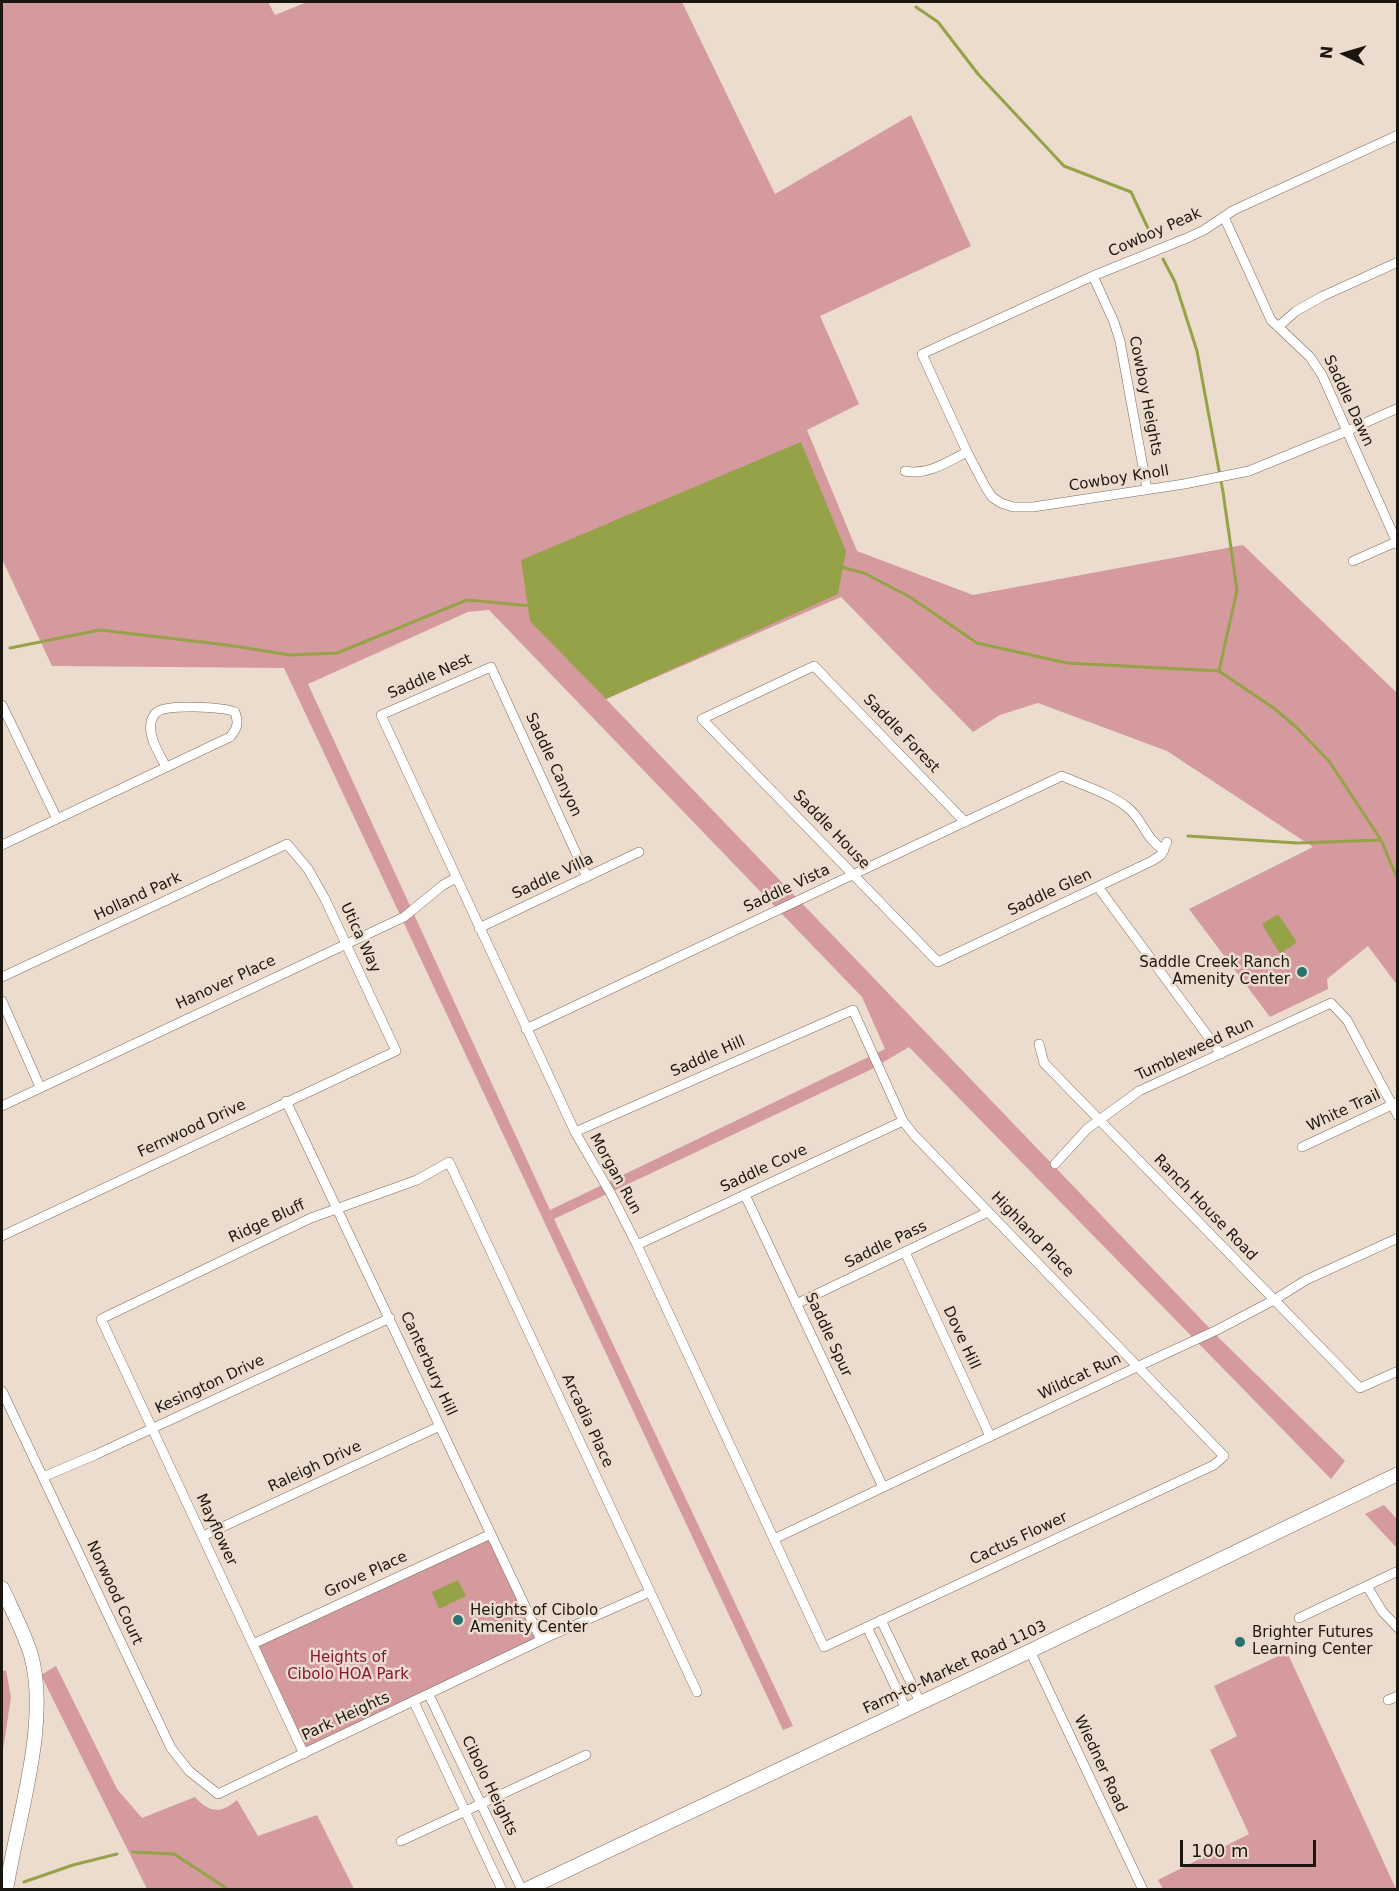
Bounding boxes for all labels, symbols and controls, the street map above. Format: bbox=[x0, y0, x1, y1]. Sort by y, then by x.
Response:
north arrow bbox=[1315, 24, 1375, 84]
text: N bbox=[1317, 45, 1337, 60]
street label: Cowboy Peak bbox=[1106, 204, 1204, 262]
street label: Cowboy Heights bbox=[1125, 335, 1165, 457]
street label: Saddle Dawn bbox=[1319, 353, 1377, 449]
street label: Cowboy Knoll bbox=[1068, 462, 1170, 496]
street label: Saddle Nest bbox=[385, 650, 475, 704]
street label: Saddle Forest bbox=[859, 691, 943, 777]
street label: Saddle Canyon bbox=[521, 710, 585, 820]
street label: Saddle House bbox=[789, 787, 873, 873]
street label: Saddle Villa bbox=[510, 850, 596, 904]
street label: Saddle Vista bbox=[741, 861, 833, 917]
street label: Saddle Glen bbox=[1005, 866, 1095, 920]
street label: Holland Park bbox=[92, 869, 184, 925]
street label: Utica Way bbox=[336, 900, 384, 976]
street label: Hanover Place bbox=[173, 952, 279, 1014]
place label: Saddle Creek Ranch Amenity Center bbox=[1139, 954, 1290, 989]
marker: Saddle Creek Ranch Amenity Center bbox=[1295, 965, 1309, 979]
street label: Tumbleweed Run bbox=[1133, 1015, 1257, 1085]
street label: Saddle Hill bbox=[668, 1033, 748, 1081]
street label: White Trail bbox=[1304, 1086, 1384, 1136]
street label: Fernwood Drive bbox=[135, 1096, 249, 1162]
street label: Morgan Run bbox=[585, 1130, 645, 1218]
street label: Saddle Cove bbox=[718, 1141, 810, 1197]
street label: Ranch House Road bbox=[1150, 1151, 1260, 1265]
street label: Highland Place bbox=[987, 1189, 1077, 1281]
street label: Ridge Bluff bbox=[226, 1197, 308, 1247]
street label: Saddle Pass bbox=[842, 1217, 930, 1273]
street label: Saddle Spur bbox=[801, 1290, 855, 1380]
street label: Dove Hill bbox=[939, 1304, 983, 1372]
street label: Canterbury Hill bbox=[396, 1309, 460, 1419]
street label: Wildcat Run bbox=[1036, 1350, 1124, 1404]
street label: Kesington Drive bbox=[152, 1352, 268, 1418]
street label: Arcadia Place bbox=[557, 1371, 617, 1471]
street label: Raleigh Drive bbox=[266, 1438, 364, 1496]
street label: Mayflower bbox=[192, 1491, 240, 1569]
street label: Cactus Flower bbox=[967, 1509, 1071, 1569]
street label: Norwood Court bbox=[82, 1538, 146, 1648]
street label: Grove Place bbox=[322, 1548, 410, 1602]
place label: Heights of Cibolo Amenity Center bbox=[470, 1602, 598, 1637]
marker: Heights of Cibolo Amenity Center bbox=[451, 1613, 465, 1627]
street label: Farm-to-Market Road 1103 bbox=[861, 1618, 1049, 1718]
place label: Brighter Futures Learning Center bbox=[1252, 1624, 1373, 1659]
marker: Brighter Futures Learning Center bbox=[1233, 1635, 1247, 1649]
park label: Heights of Cibolo HOA Park bbox=[287, 1649, 409, 1684]
street label: Park Heights bbox=[299, 1689, 393, 1745]
street label: Wiedner Road bbox=[1070, 1713, 1130, 1815]
street label: Cibolo Heights bbox=[457, 1733, 521, 1839]
scale bar bbox=[1183, 1828, 1320, 1866]
text: 100 m bbox=[1191, 1840, 1249, 1861]

